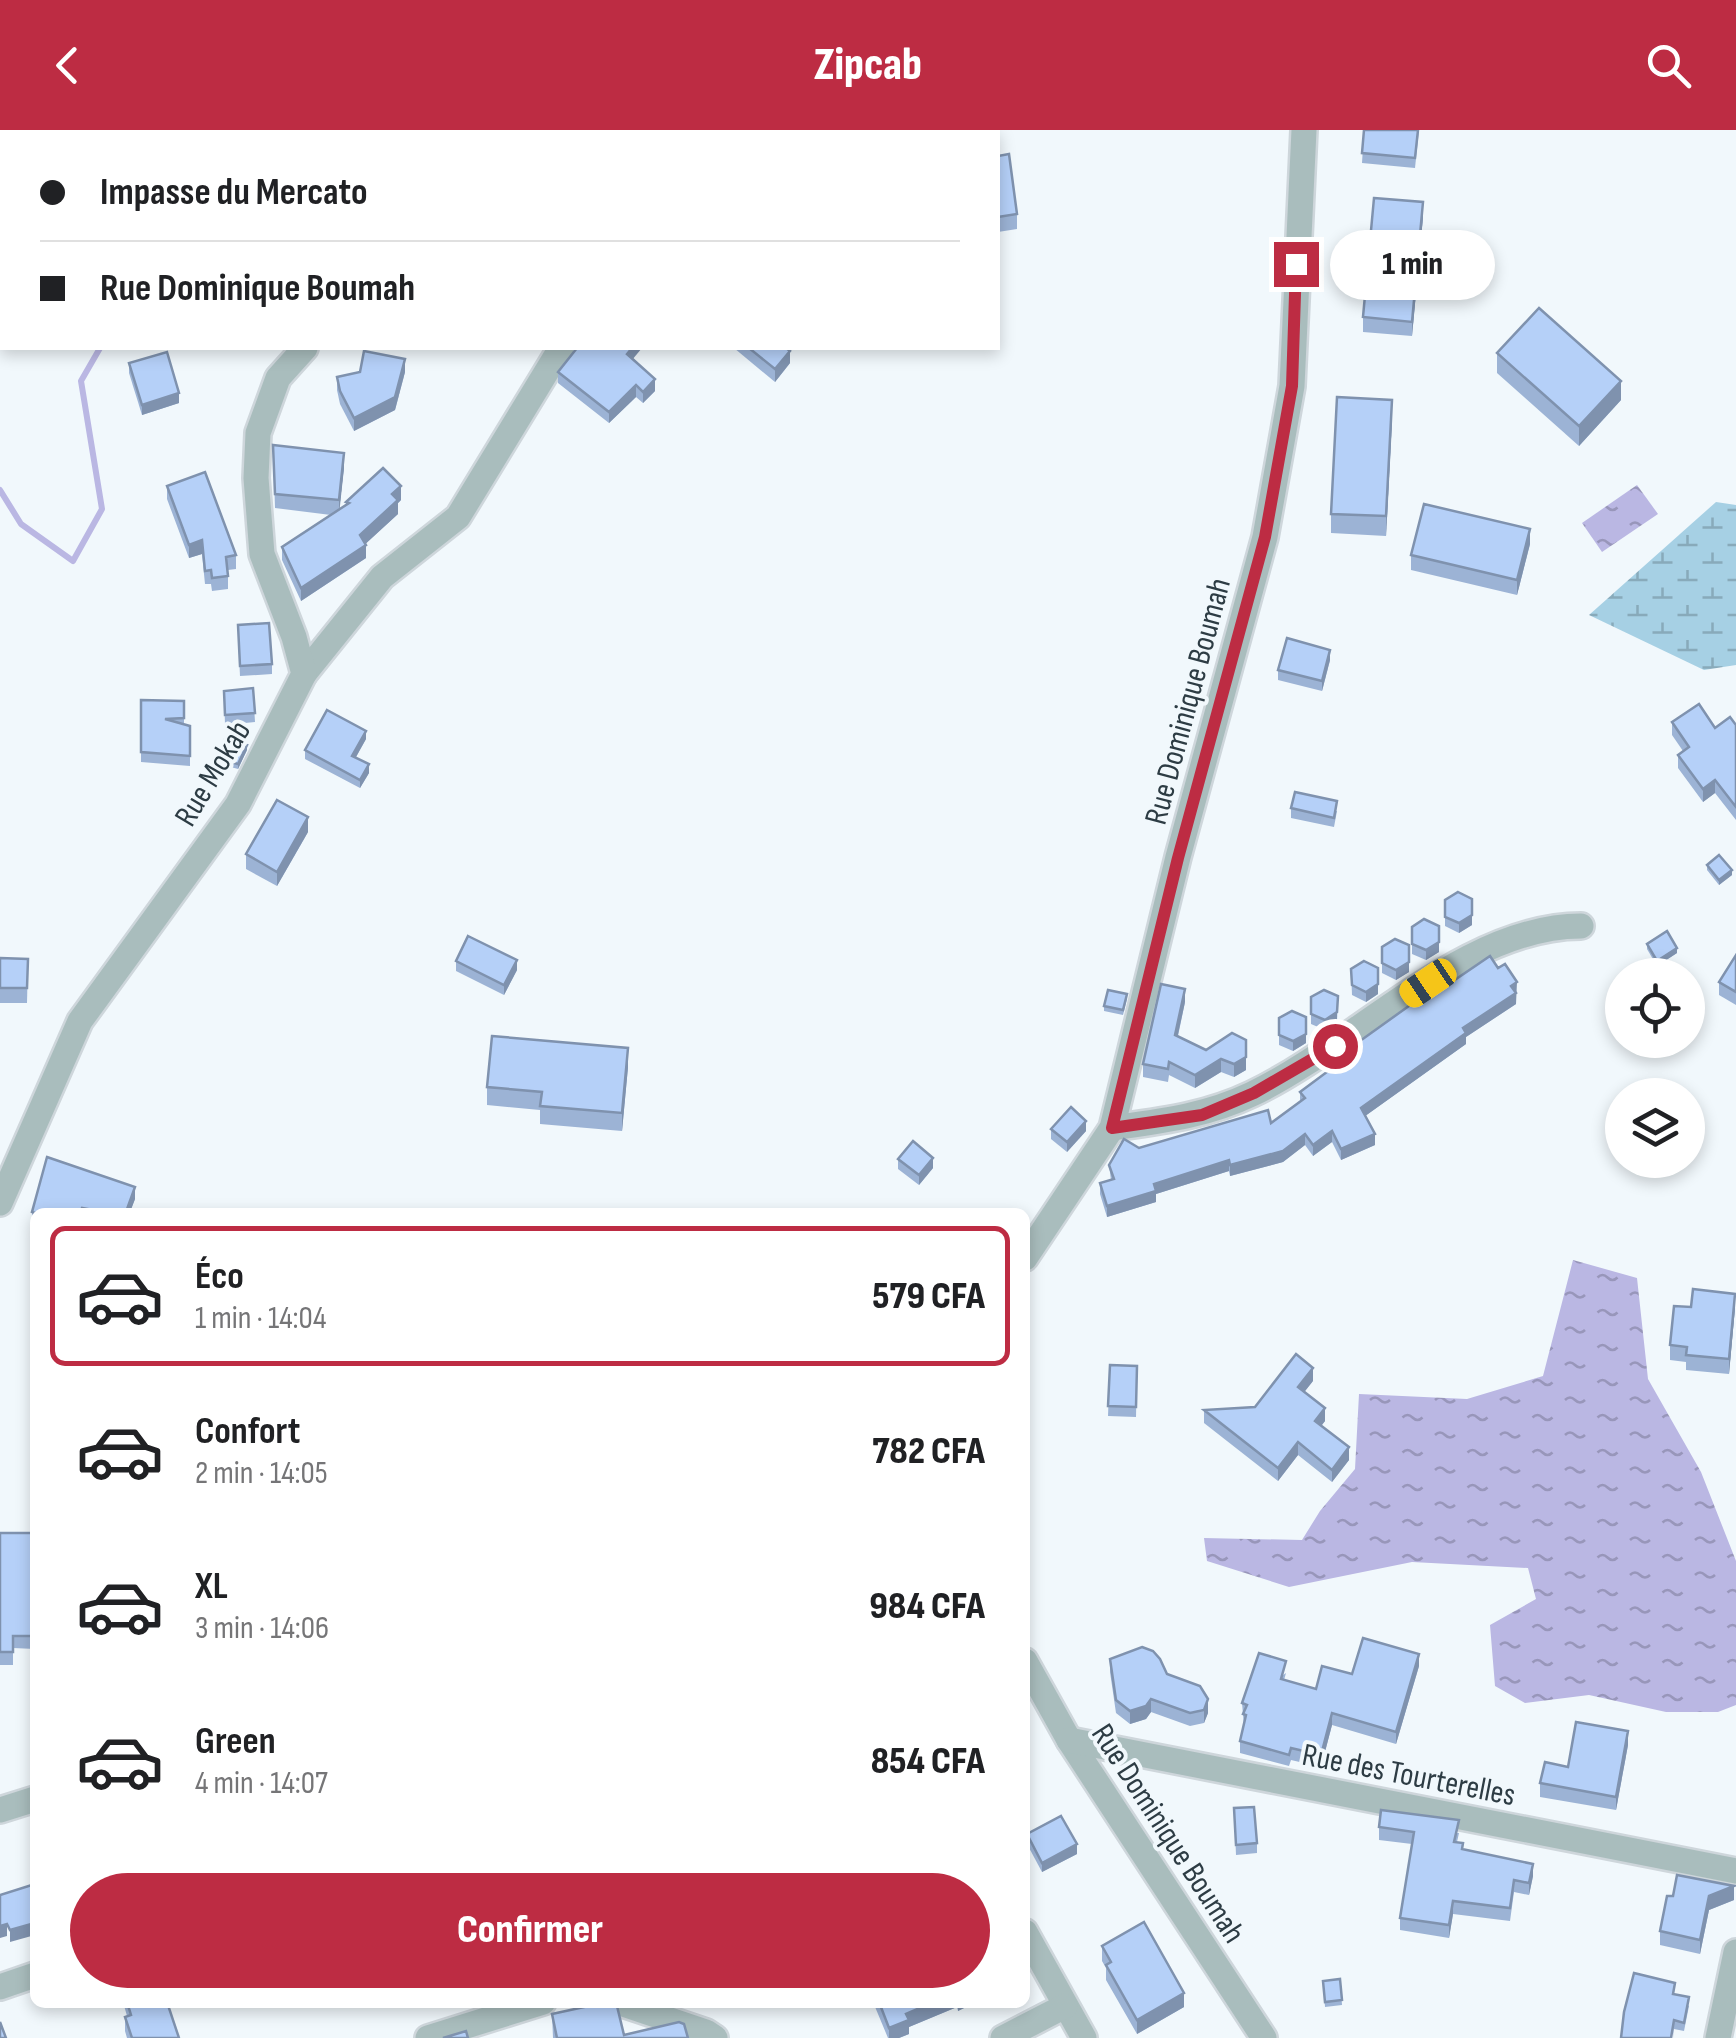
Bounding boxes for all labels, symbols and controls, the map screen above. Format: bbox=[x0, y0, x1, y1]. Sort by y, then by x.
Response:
icon: back bbox=[40, 38, 95, 93]
text: Zipcab bbox=[814, 38, 922, 93]
icon: search bbox=[1641, 38, 1696, 93]
text: Impasse du Mercato bbox=[100, 170, 367, 215]
callout: 1 min bbox=[1331, 229, 1496, 299]
route end bbox=[1274, 242, 1319, 287]
text: 1 min bbox=[1382, 245, 1443, 284]
text: Rue Dominique Boumah bbox=[100, 266, 415, 311]
street label: Rue Dominique Boumah bbox=[1137, 574, 1240, 829]
street label: Rue Mokab bbox=[167, 714, 260, 834]
car bbox=[1395, 954, 1461, 1012]
map controls bbox=[1605, 958, 1705, 1178]
button: locate bbox=[1605, 958, 1705, 1058]
route start bbox=[1313, 1024, 1358, 1069]
button: layers bbox=[1605, 1078, 1705, 1178]
icon: car bbox=[75, 1251, 165, 1341]
text: Éco bbox=[195, 1254, 244, 1299]
text: 579 CFA bbox=[872, 1274, 985, 1319]
text: 1 min · 14:04 bbox=[195, 1299, 326, 1338]
icon: car bbox=[75, 1406, 165, 1496]
text: Confort bbox=[195, 1409, 300, 1454]
text: 782 CFA bbox=[872, 1429, 985, 1474]
text: 2 min · 14:05 bbox=[195, 1454, 328, 1493]
icon: car bbox=[75, 1561, 165, 1651]
text: XL bbox=[195, 1564, 228, 1609]
text: 984 CFA bbox=[869, 1584, 985, 1629]
text: 3 min · 14:06 bbox=[195, 1609, 329, 1648]
icon: car bbox=[75, 1716, 165, 1806]
street label: Rue Dominique Boumah bbox=[1082, 1717, 1253, 1951]
text: Green bbox=[195, 1719, 276, 1764]
street label: Rue des Tourterelles bbox=[1299, 1736, 1519, 1815]
text: 854 CFA bbox=[871, 1739, 985, 1784]
text: 4 min · 14:07 bbox=[195, 1764, 328, 1803]
button: Confirmer bbox=[70, 1873, 990, 1988]

